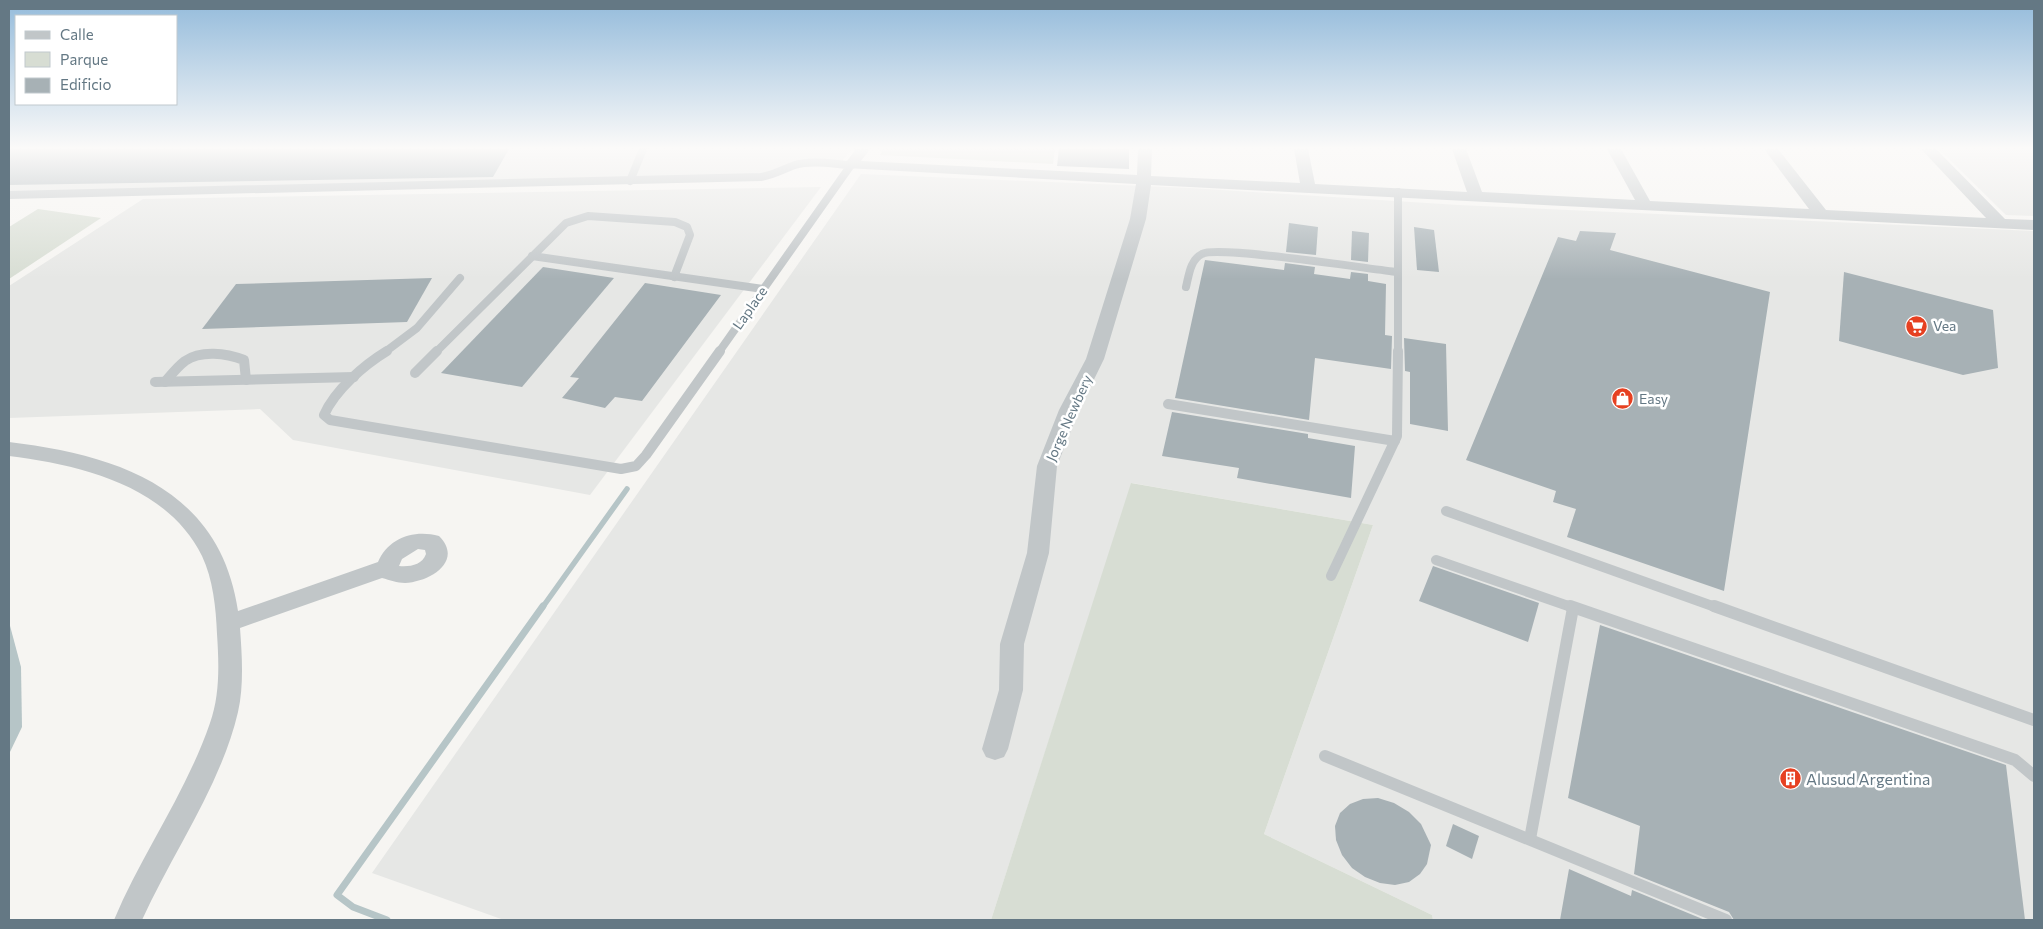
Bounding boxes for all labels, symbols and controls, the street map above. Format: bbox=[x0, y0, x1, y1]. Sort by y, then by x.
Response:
legend bbox=[15, 15, 178, 105]
text: Calle bbox=[60, 25, 94, 43]
text: Parque bbox=[60, 50, 108, 68]
text: Edificio bbox=[60, 75, 111, 93]
street label: Laplace bbox=[729, 283, 771, 333]
supermarket icon: Vea bbox=[1905, 314, 1929, 338]
place label: Vea bbox=[1933, 317, 1956, 334]
street label: Jorge Newbery bbox=[1042, 372, 1095, 464]
shop icon: Easy bbox=[1611, 387, 1635, 411]
place label: Easy bbox=[1639, 390, 1668, 407]
building icon: Alusud Argentina bbox=[1778, 767, 1802, 791]
place label: Alusud Argentina bbox=[1806, 769, 1930, 788]

